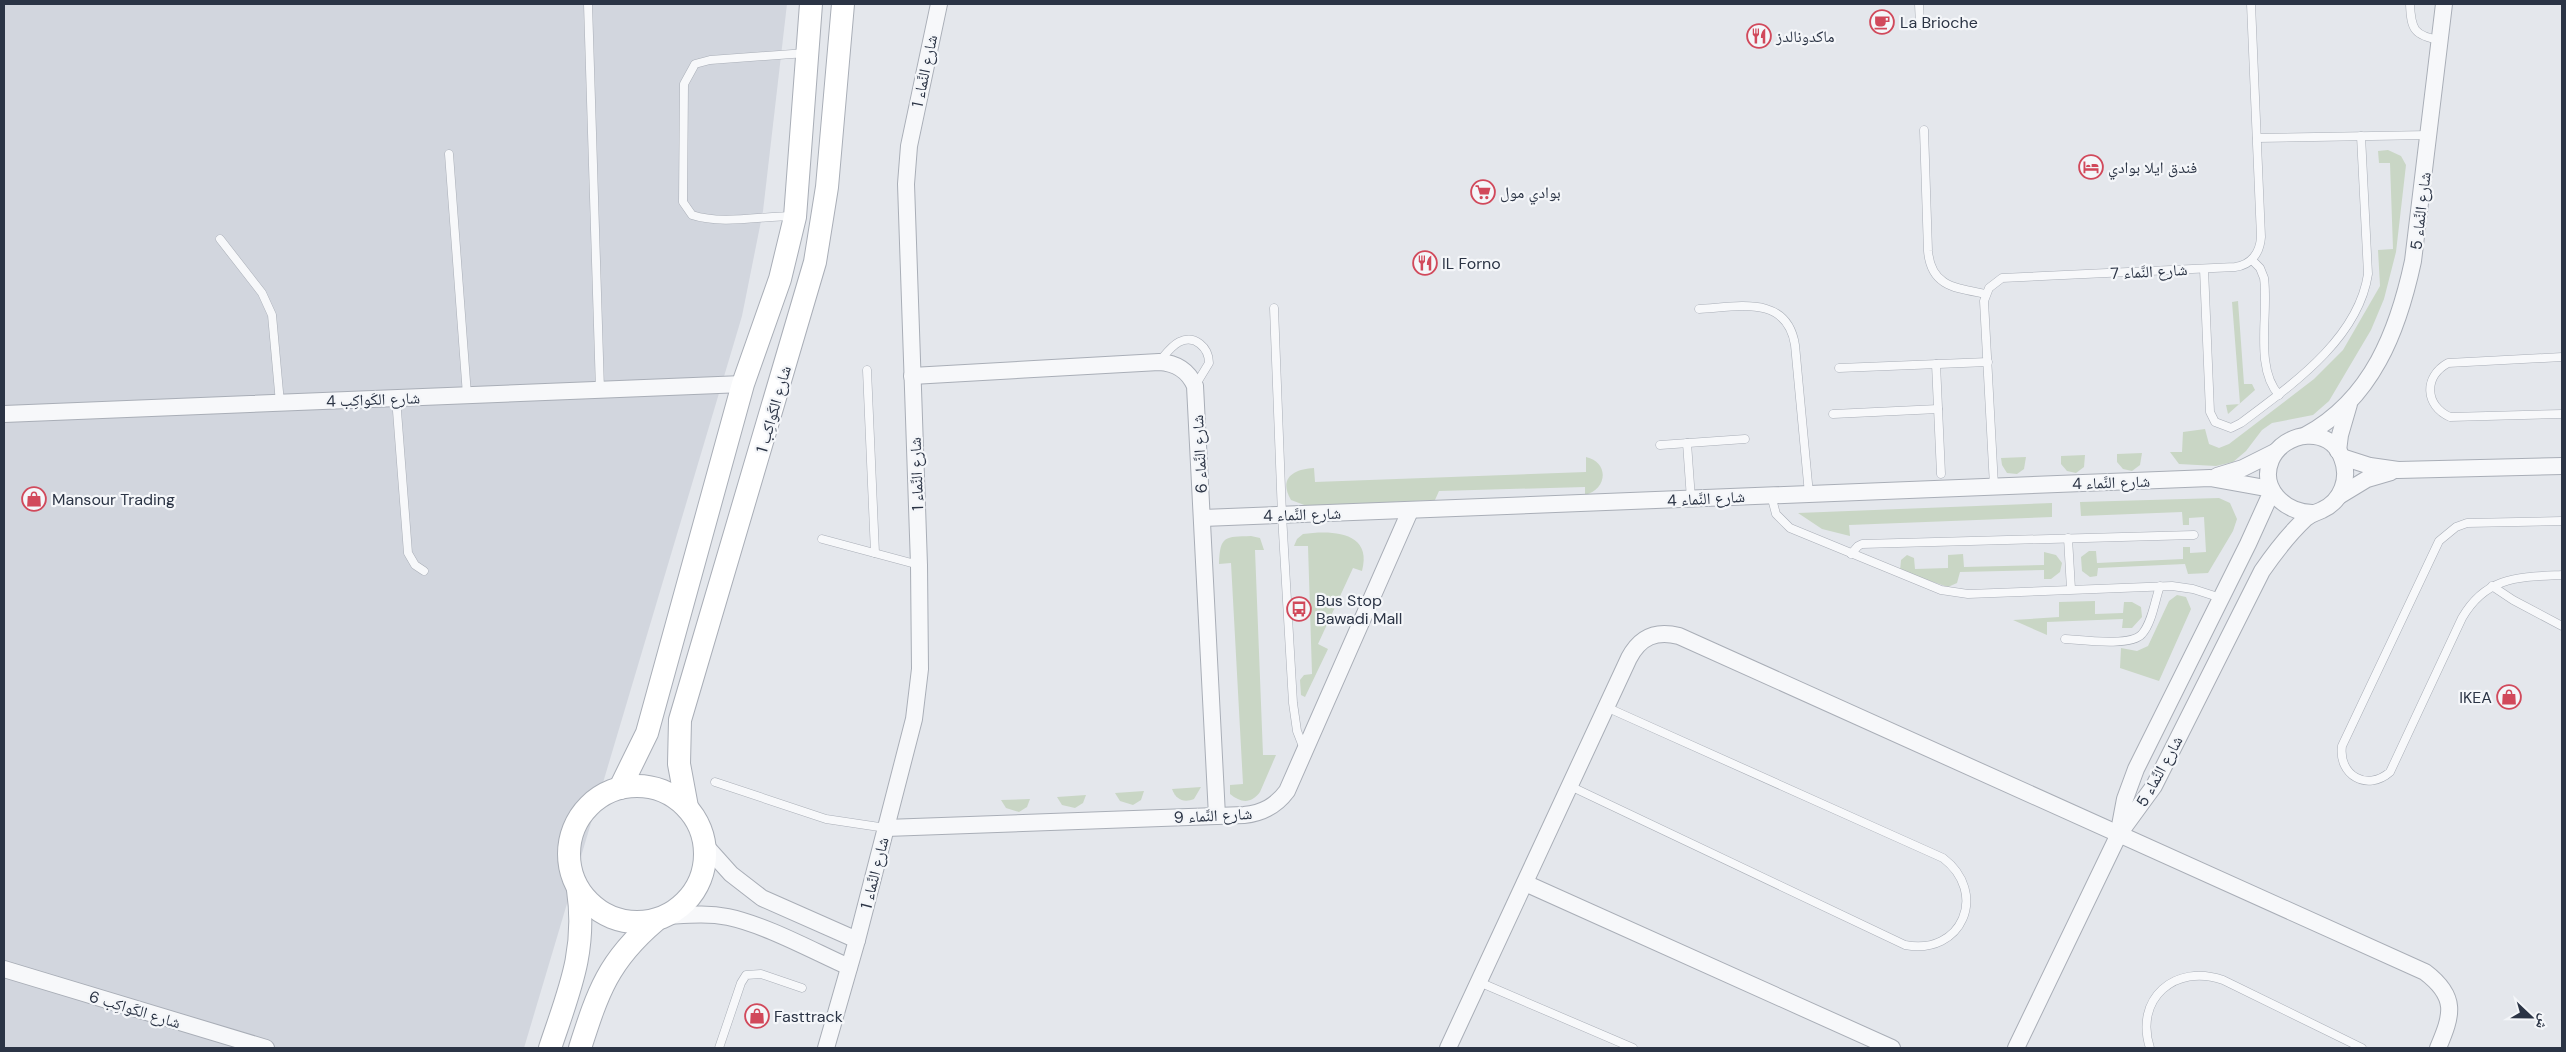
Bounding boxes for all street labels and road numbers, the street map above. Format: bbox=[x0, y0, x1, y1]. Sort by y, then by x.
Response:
street label: شارع النَّماء 1 bbox=[907, 33, 942, 109]
street label: شارع النَّماء 5 bbox=[2405, 171, 2436, 251]
street label: شارع النَّماء 7 bbox=[2110, 259, 2188, 284]
street label: شارع الكَواكِب 1 bbox=[751, 363, 796, 455]
street label: شارع الكَواكِب 4 bbox=[326, 387, 420, 412]
street label: شارع النَّماء 6 bbox=[1187, 414, 1212, 494]
street label: شارع النَّماء 1 bbox=[905, 437, 928, 511]
street label: شارع النَّماء 4 bbox=[2072, 471, 2150, 494]
street label: شارع النَّماء 4 bbox=[1666, 486, 1746, 511]
street label: شارع النَّماء 4 bbox=[1263, 503, 1341, 526]
street label: شارع النَّماء 5 bbox=[2131, 732, 2188, 811]
street label: شارع النَّماء 9 bbox=[1173, 803, 1253, 828]
street label: شارع النَّماء 1 bbox=[855, 835, 894, 911]
street label: شارع الكَواكِب 6 bbox=[87, 986, 183, 1033]

